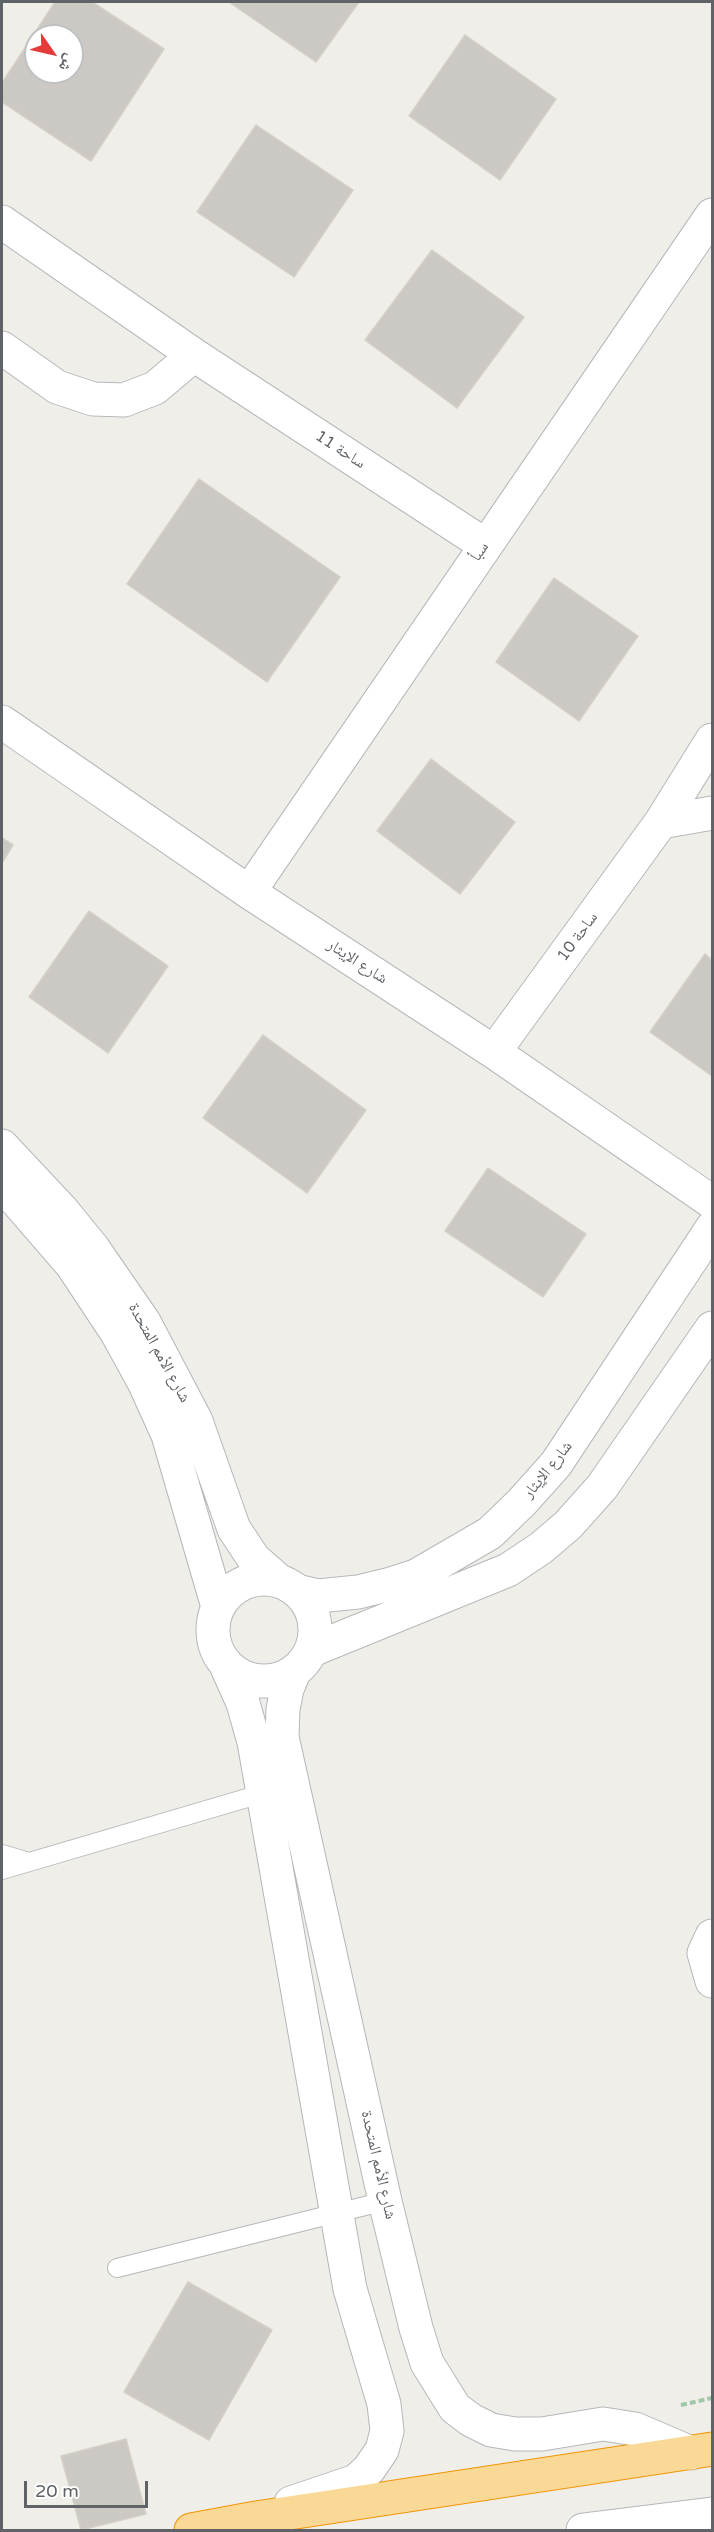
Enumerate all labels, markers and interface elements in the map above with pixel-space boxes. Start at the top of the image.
north arrow [24,24,84,84]
text: ش [54,50,80,76]
street label: ساحة 11 [311,427,369,473]
street label: سبأ [467,539,493,565]
street label: ساحة 10 [554,909,602,965]
street label: شارع الإيثار [323,935,391,989]
street label: شارع الأمم المتحدة [124,1300,194,1406]
street label: شارع الإيثار [519,1437,577,1503]
street label: شارع الأمم المتحدة [356,2109,400,2221]
scale bar [27,2469,152,2507]
text: 20 m [35,2480,79,2502]

